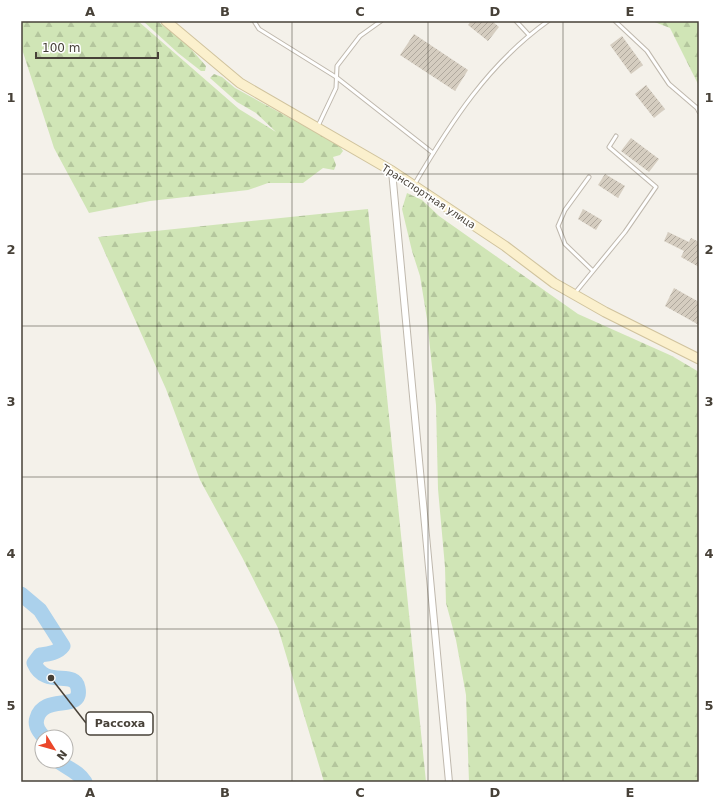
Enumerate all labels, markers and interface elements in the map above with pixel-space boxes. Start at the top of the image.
text: A [85,4,95,19]
text: B [220,4,230,19]
text: C [355,4,365,19]
text: D [490,4,501,19]
text: E [626,4,634,19]
scale bar [36,34,158,60]
text: 100 m [42,41,80,55]
text: 1 [6,90,16,105]
text: 1 [704,90,714,105]
street label: Транспортная улица [379,162,477,231]
text: 2 [6,242,16,257]
text: 2 [704,242,714,257]
text: 3 [6,394,16,409]
text: 3 [704,394,714,409]
text: 4 [6,546,16,561]
text: 4 [704,546,714,561]
text: 5 [6,698,16,713]
text: 5 [704,698,714,713]
callout: Рассоха [86,712,153,735]
text: Рассоха [95,717,145,730]
north arrow [34,729,74,769]
text: N [54,747,70,762]
text: A [85,785,95,800]
text: B [220,785,230,800]
text: C [355,785,365,800]
text: D [490,785,501,800]
text: E [626,785,634,800]

